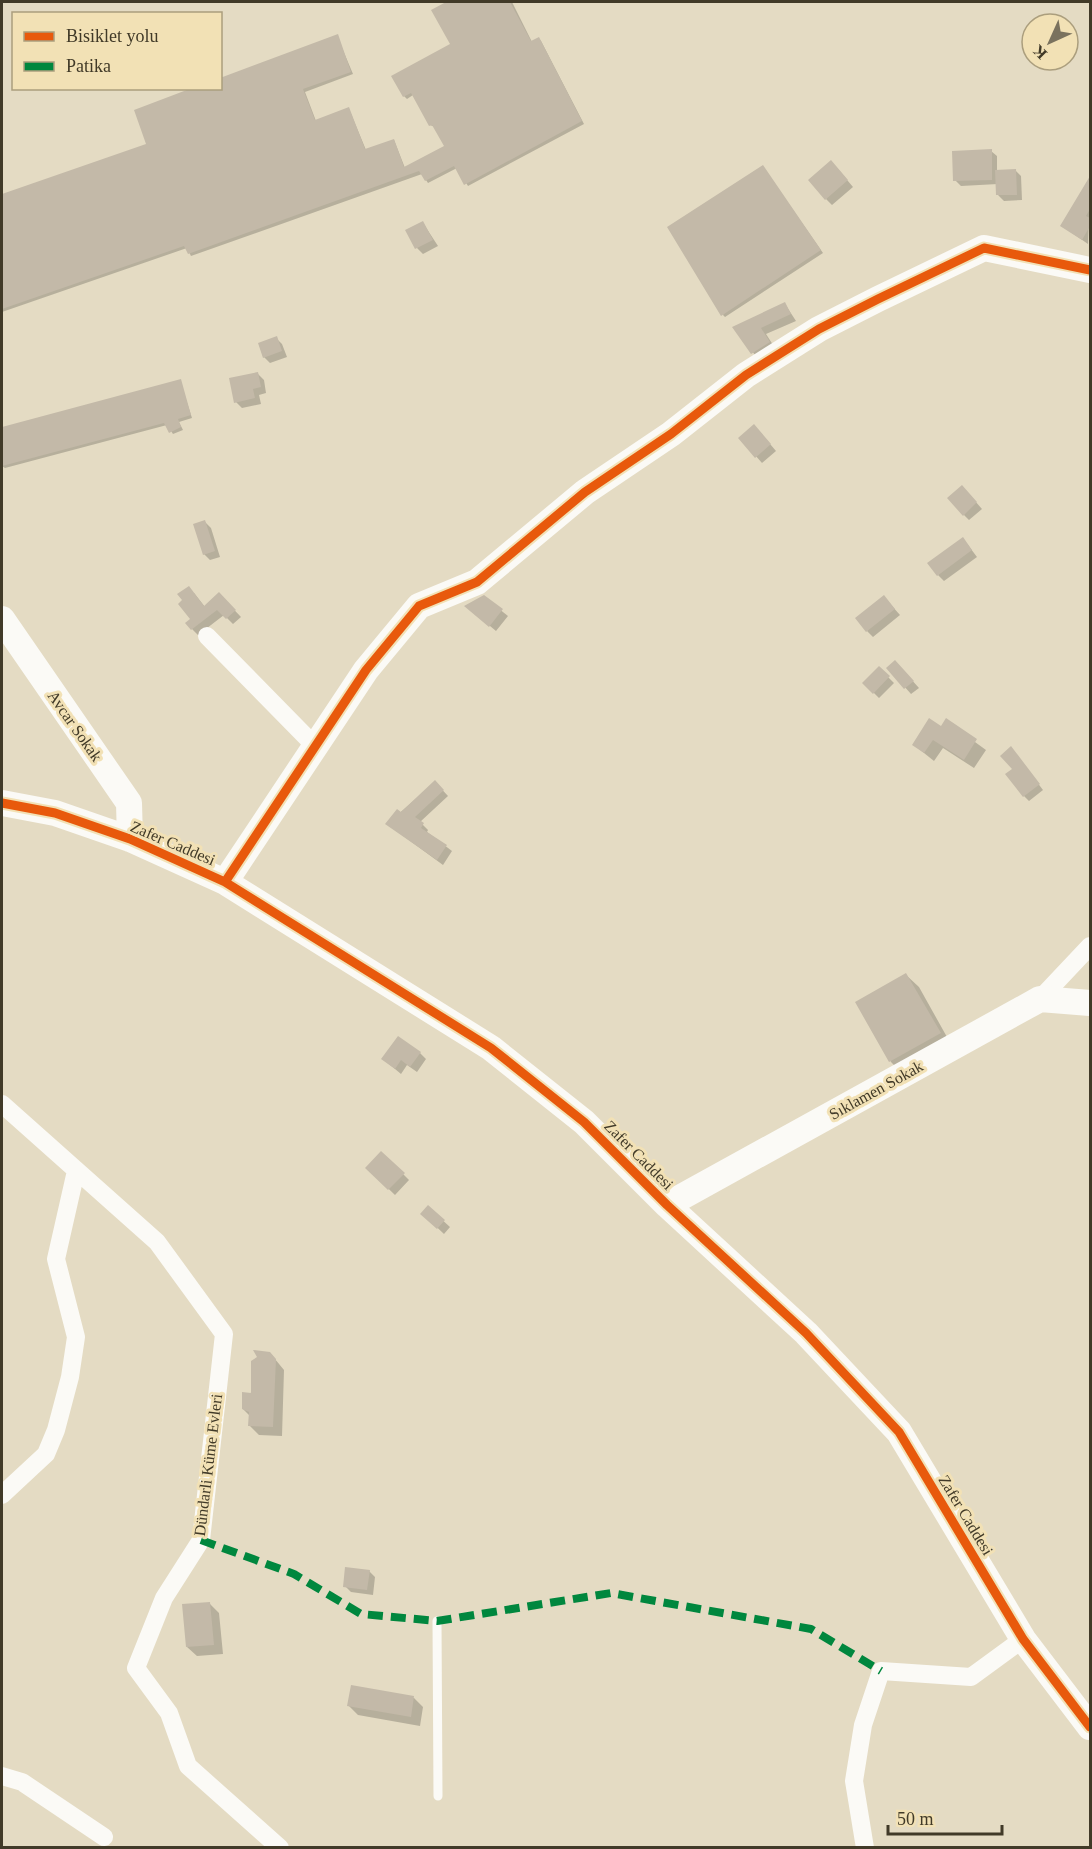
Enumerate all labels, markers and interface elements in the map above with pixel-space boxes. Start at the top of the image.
legend [12,12,222,90]
north arrow [1020,12,1080,72]
text: Bisiklet yolu [66,26,159,46]
text: K [1029,41,1050,63]
text: Patika [66,56,111,76]
street label: Avcar Sokak [45,688,105,764]
street label: Zafer Caddesi [128,818,218,869]
street label: Sıklamen Sokak [826,1057,926,1123]
street label: Zafer Caddesi [601,1117,677,1193]
street label: Dündarli Küme Evleri [191,1392,225,1537]
street label: Zafer Caddesi [935,1472,997,1558]
scale bar [888,1798,1002,1836]
text: 50 m [897,1809,934,1829]

